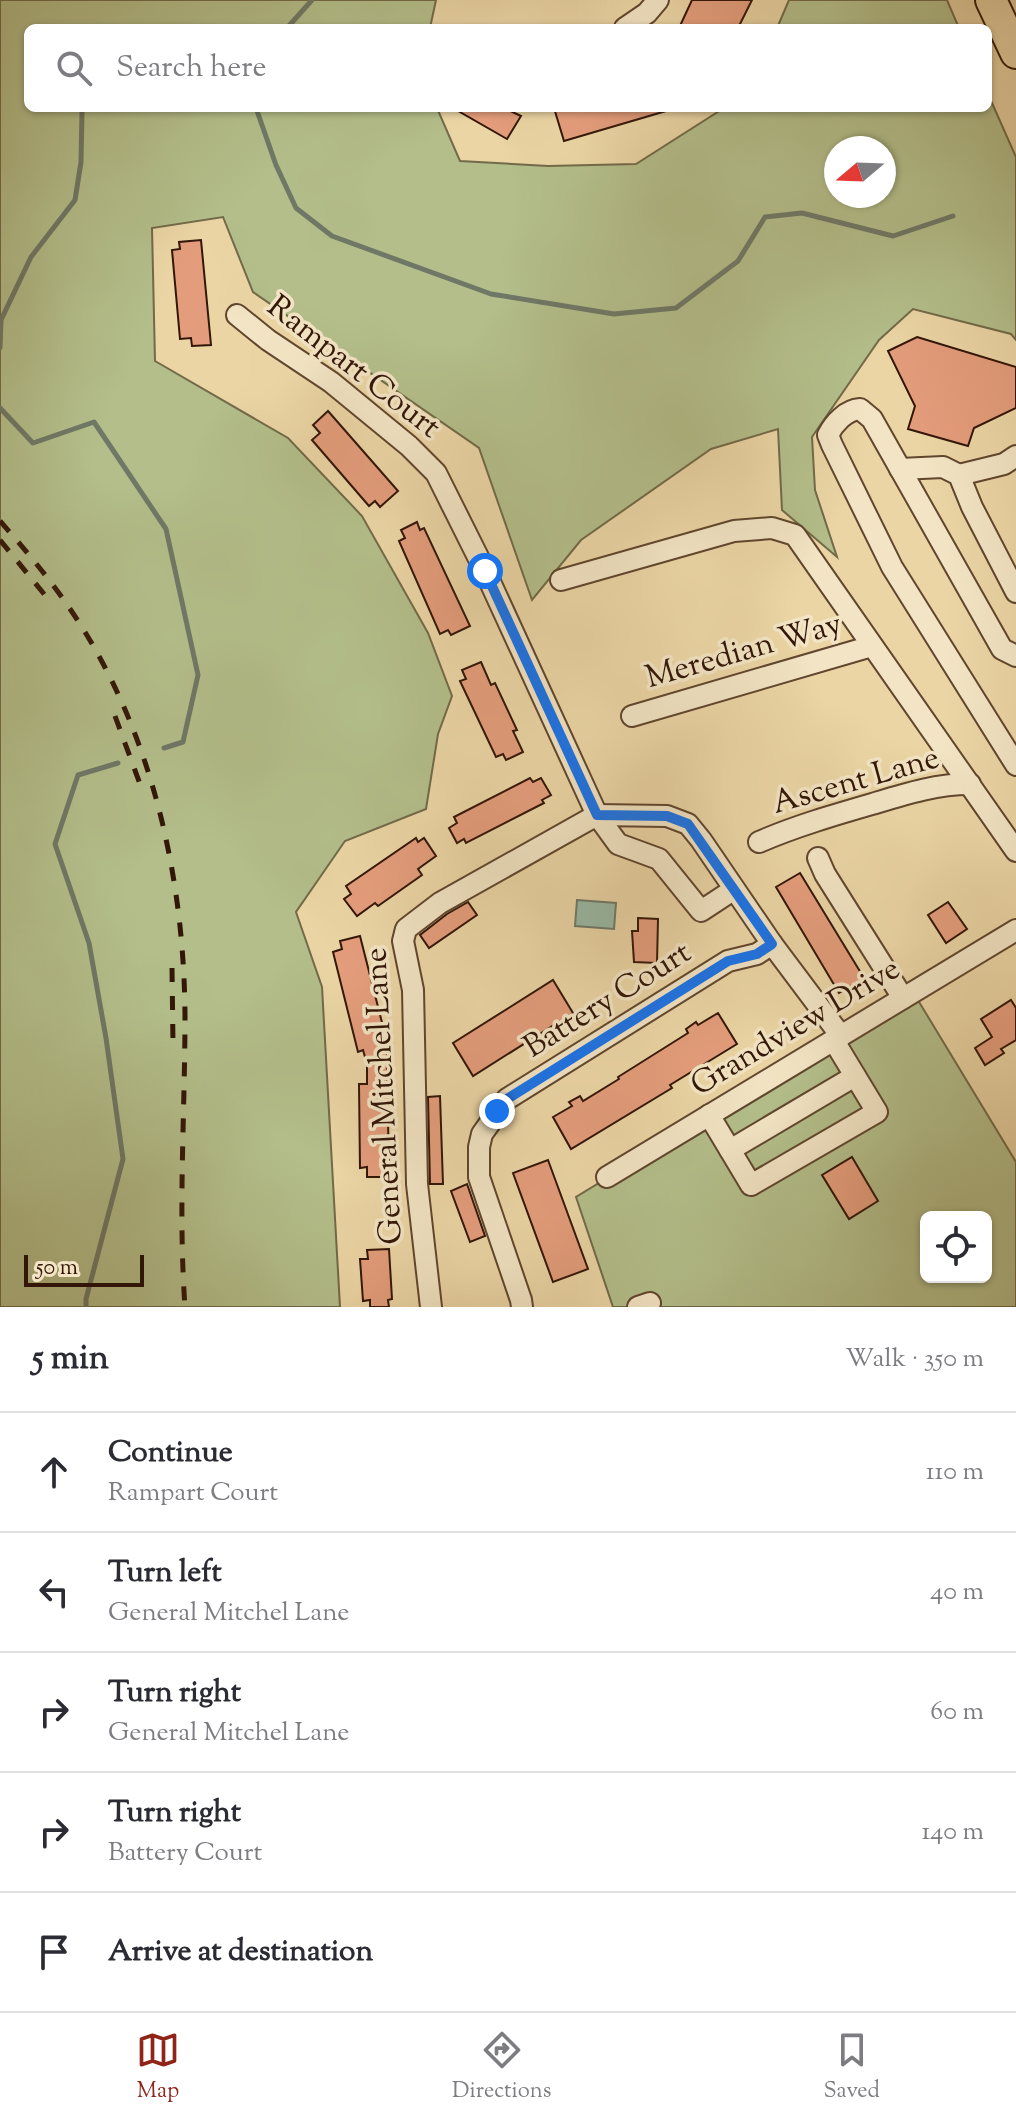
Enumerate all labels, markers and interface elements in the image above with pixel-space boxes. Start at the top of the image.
search box [24,24,992,112]
icon: search [52,46,96,90]
text: Search here [116,47,266,90]
north arrow [824,136,896,208]
street label: Rampart Court [256,285,450,451]
route start [467,553,503,589]
street label: Meredian Way [640,602,848,702]
street label: Ascent Lane [767,736,945,828]
street label: Battery Court [515,931,701,1071]
street label: General Mitchel Lane [354,946,416,1246]
street label: Grandview Drive [683,947,909,1109]
route end [479,1093,515,1129]
map controls [920,1211,992,1283]
button: locate [920,1211,992,1283]
scale bar [24,1251,144,1287]
text: 50 m [36,1253,78,1285]
text: 5 min [32,1335,109,1384]
text: Walk · 350 m [845,1341,984,1378]
text: Continue [108,1432,233,1475]
icon: ahead [32,1450,76,1494]
text: 110 m [926,1454,984,1491]
text: Rampart Court [108,1475,278,1512]
text: Turn left [108,1552,222,1595]
icon: left [32,1570,76,1614]
text: 40 m [930,1574,984,1611]
text: General Mitchel Lane [108,1595,349,1632]
text: Turn right [108,1672,241,1715]
icon: right [32,1690,76,1734]
text: 60 m [930,1694,984,1731]
text: General Mitchel Lane [108,1715,349,1752]
text: Turn right [108,1792,241,1835]
icon: right [32,1810,76,1854]
text: 140 m [921,1814,984,1851]
text: Battery Court [108,1835,262,1872]
icon: arrive [32,1930,76,1974]
text: Arrive at destination [108,1931,373,1974]
tab: Map [136,2028,180,2108]
tab: Directions [452,2028,551,2108]
tab: Saved [823,2028,880,2108]

